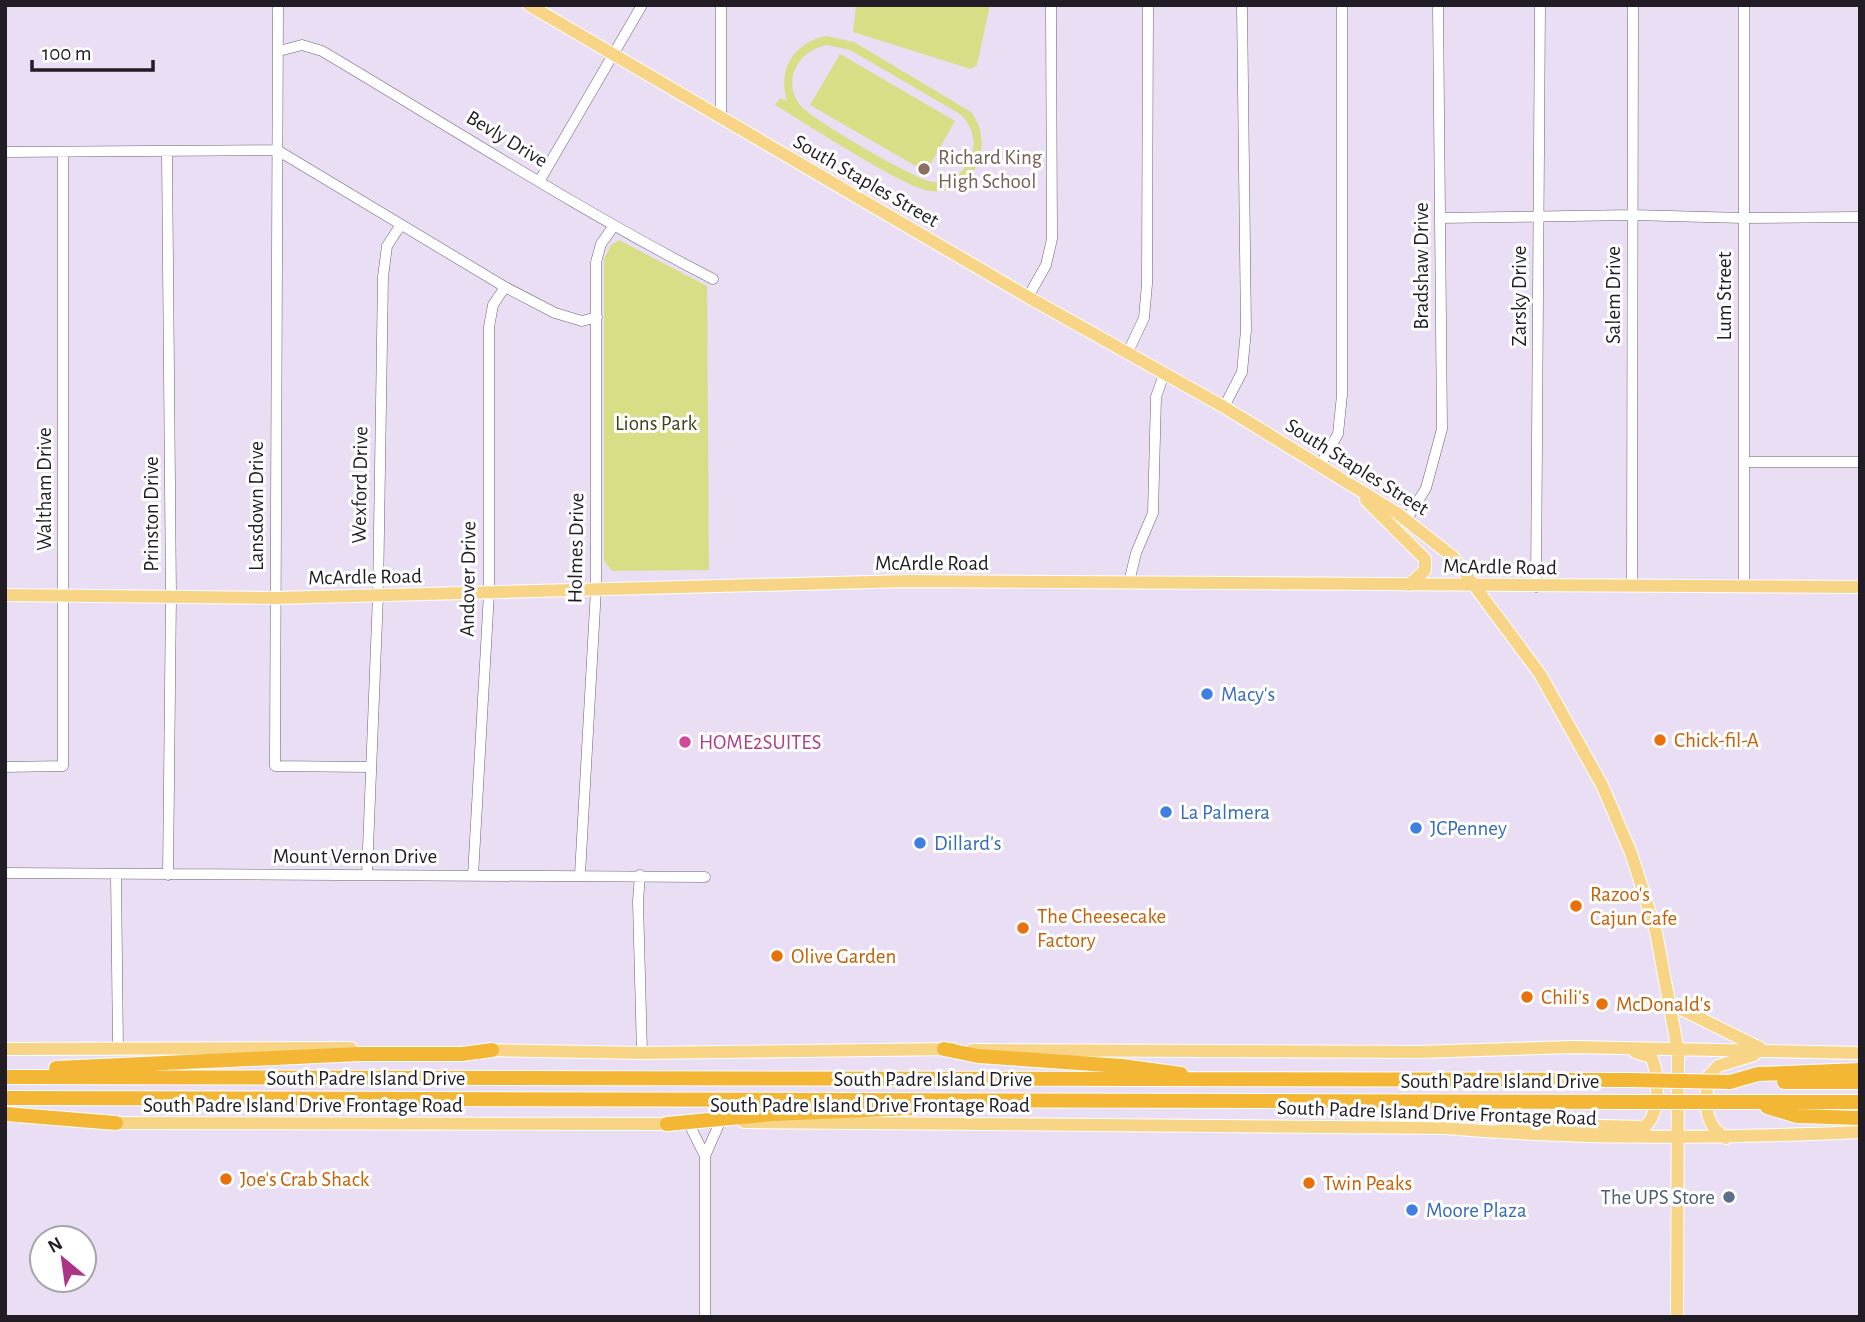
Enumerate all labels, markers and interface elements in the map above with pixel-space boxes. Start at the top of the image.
scale bar [32,28,152,72]
text: 100 m [42,43,92,64]
street label: Bevly Drive [463,107,551,171]
street label: South Staples Street [790,131,943,231]
place label: Richard King High School [938,147,1043,192]
marker: Richard King High School [916,161,932,177]
street label: Bradshaw Drive [1411,202,1432,330]
street label: Zarsky Drive [1509,246,1530,346]
street label: Salem Drive [1603,246,1624,344]
street label: Lum Street [1714,251,1735,340]
park label: Lions Park [615,413,698,434]
street label: South Staples Street [1282,415,1432,520]
street label: Wexford Drive [348,426,372,544]
street label: Waltham Drive [34,427,55,551]
street label: Lansdown Drive [246,441,267,571]
street label: Prinston Drive [141,456,162,572]
street label: Holmes Drive [565,492,587,604]
street label: Andover Drive [456,521,480,637]
street label: McArdle Road [875,553,989,574]
street label: McArdle Road [1443,556,1557,578]
street label: McArdle Road [308,566,422,588]
place label: Macy's [1221,684,1275,705]
marker: Macy's [1199,686,1215,702]
place label: Chick-fil-A [1674,730,1759,751]
place label: HOME2SUITES [699,732,821,753]
marker: Chick-fil-A [1652,732,1668,748]
marker: HOME2SUITES [677,734,693,750]
place label: La Palmera [1180,802,1270,823]
marker: La Palmera [1158,804,1174,820]
place label: JCPenney [1430,818,1507,839]
marker: JCPenney [1408,820,1424,836]
place label: Dillard's [934,833,1001,854]
marker: Dillard's [912,835,928,851]
street label: Mount Vernon Drive [273,846,437,867]
place label: Razoo's Cajun Cafe [1590,884,1677,929]
marker: Razoo's Cajun Cafe [1568,898,1584,914]
place label: The Cheesecake Factory [1037,906,1166,951]
marker: The Cheesecake Factory [1015,920,1031,936]
place label: Olive Garden [791,946,896,967]
marker: Olive Garden [769,948,785,964]
place label: Chili's [1541,987,1589,1008]
marker: Chili's [1519,989,1535,1005]
place label: McDonald's [1616,994,1711,1015]
marker: McDonald's [1594,996,1610,1012]
street label: South Padre Island Drive [267,1068,465,1089]
street label: South Padre Island Drive [834,1069,1032,1090]
street label: South Padre Island Drive [1401,1071,1599,1092]
street label: South Padre Island Drive Frontage Road [143,1095,463,1116]
street label: South Padre Island Drive Frontage Road [710,1095,1030,1116]
street label: South Padre Island Drive Frontage Road [1277,1097,1597,1129]
place label: Joe's Crab Shack [240,1169,370,1190]
marker: Joe's Crab Shack [218,1171,234,1187]
place label: Twin Peaks [1323,1173,1412,1194]
marker: Twin Peaks [1301,1175,1317,1191]
place label: The UPS Store [1601,1187,1715,1208]
marker: The UPS Store [1721,1189,1737,1205]
place label: Moore Plaza [1426,1200,1527,1221]
marker: Moore Plaza [1404,1202,1420,1218]
north arrow [28,1224,98,1294]
text: N [45,1234,66,1257]

